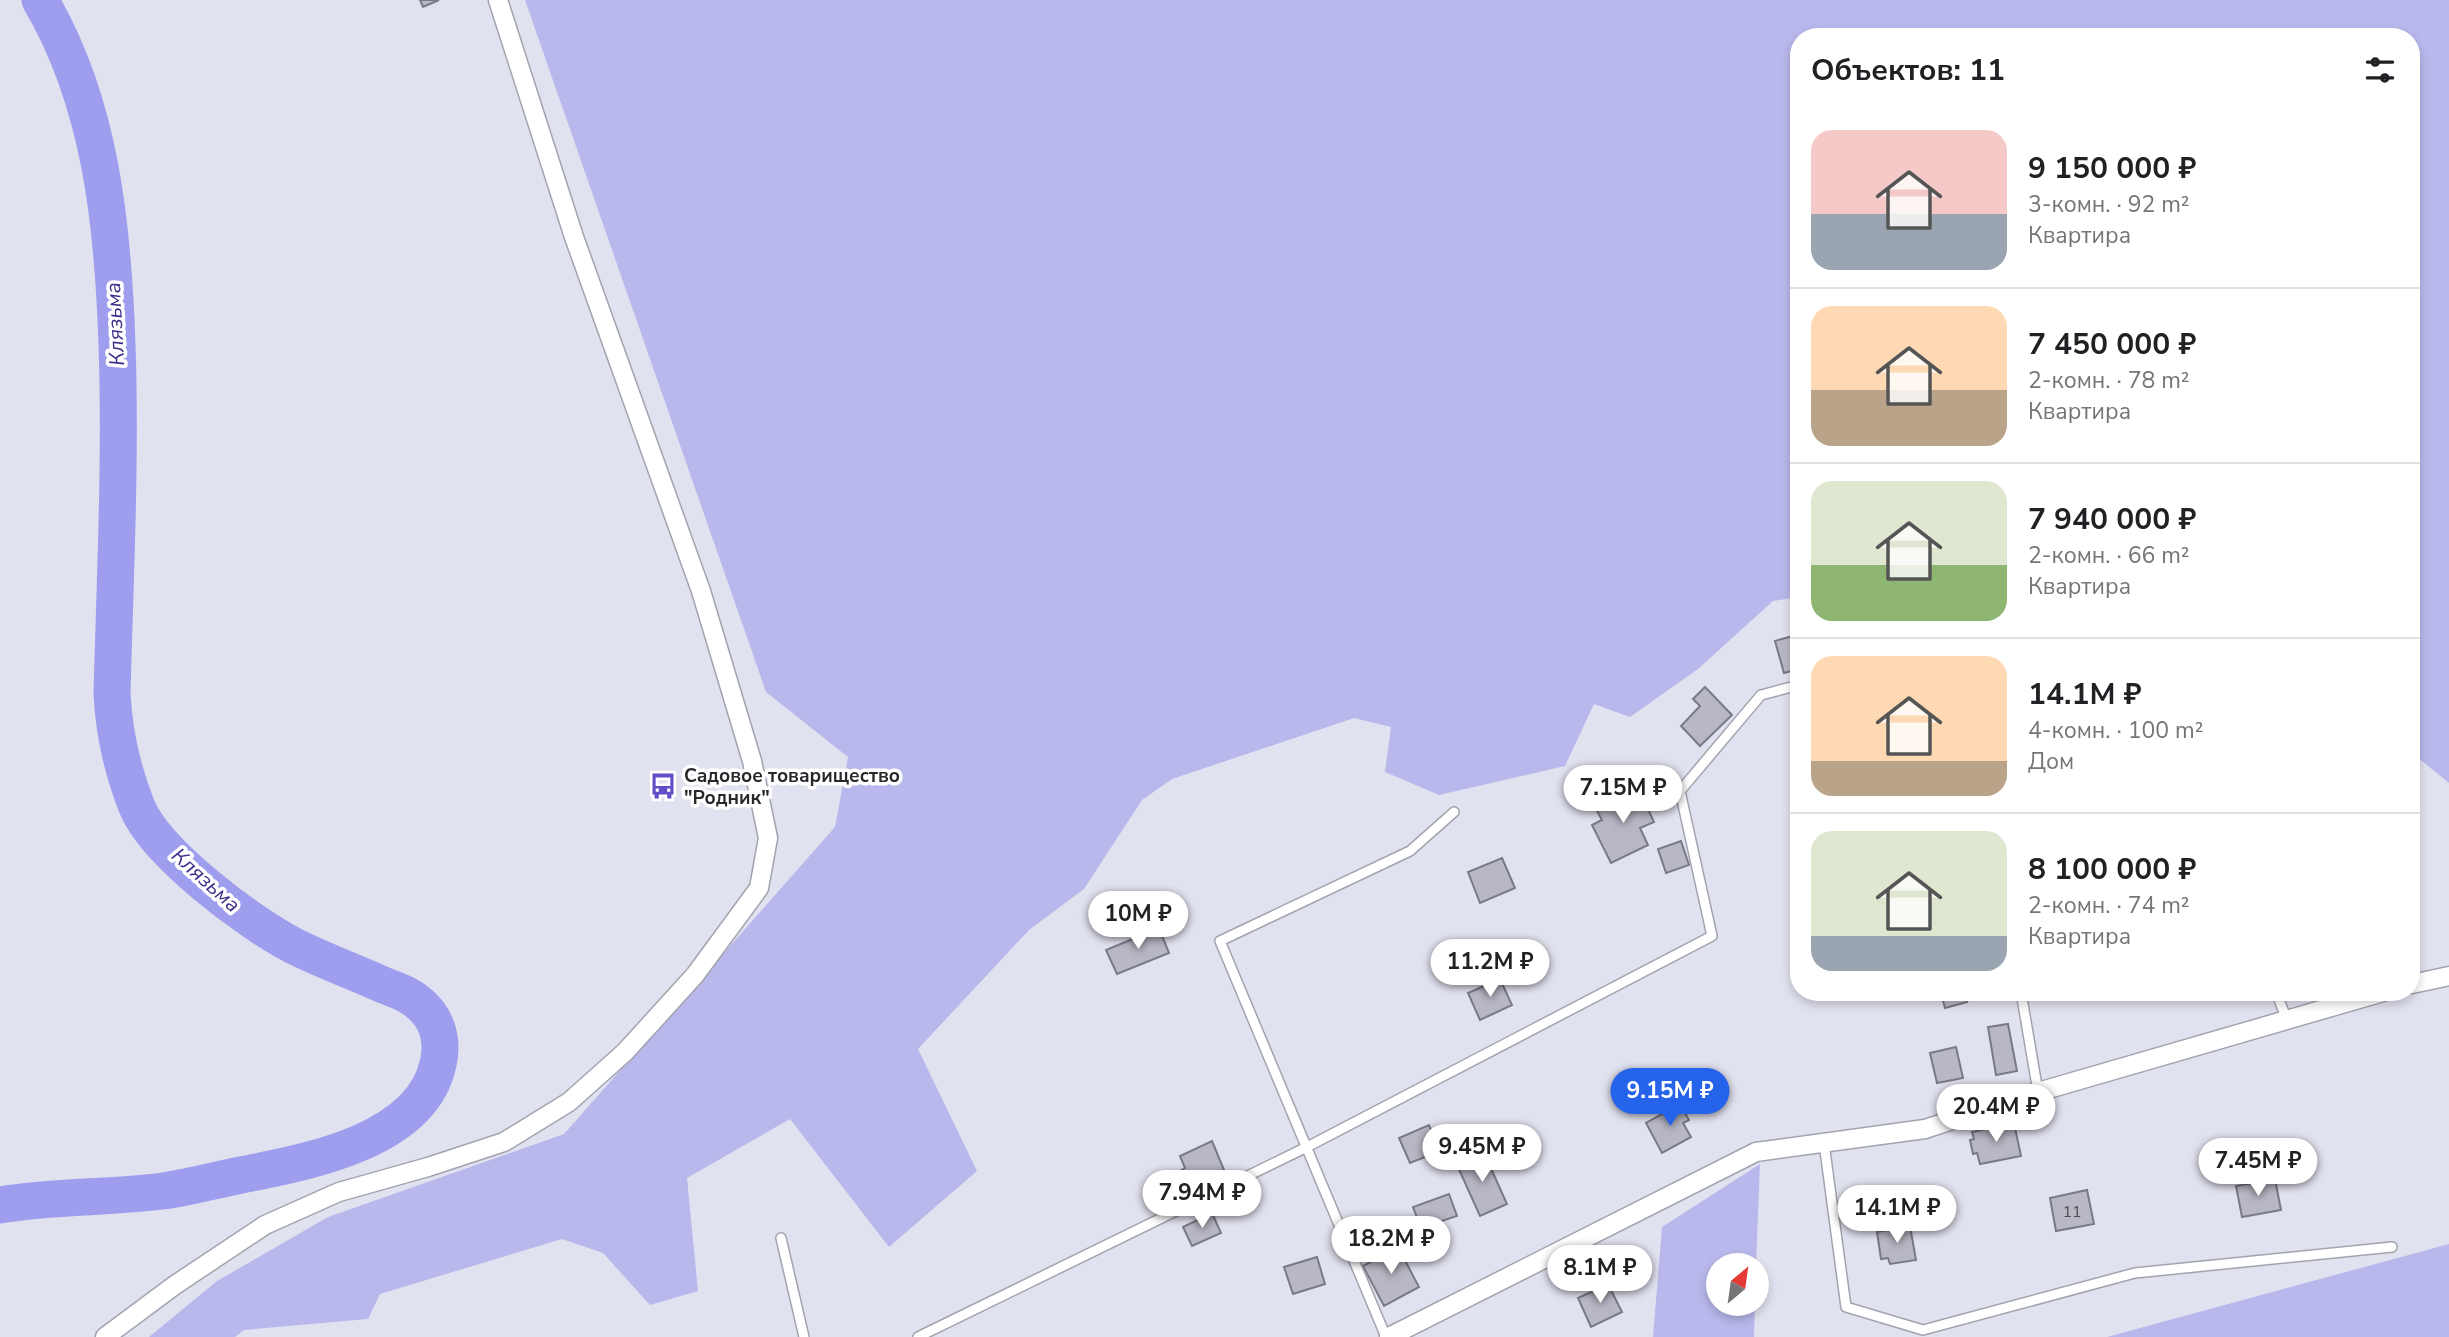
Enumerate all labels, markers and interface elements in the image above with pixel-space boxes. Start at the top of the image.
text: Объектов: 11 [1811,50,2005,91]
icon: filters [2361,51,2399,89]
text: 9 150 000 ₽ [2028,148,2196,189]
icon: home [1867,158,1951,242]
text: 3-комн. · 92 m² [2028,189,2190,220]
text: Квартира [2028,220,2131,251]
water label: Клязьма [99,281,131,367]
text: 7 450 000 ₽ [2028,324,2196,365]
icon: home [1867,334,1951,418]
text: 2-комн. · 78 m² [2028,365,2190,396]
text: Квартира [2028,396,2131,427]
text: 7 940 000 ₽ [2028,499,2196,540]
icon: home [1867,509,1951,593]
text: 2-комн. · 66 m² [2028,540,2190,571]
text: Квартира [2028,571,2131,602]
text: 14.1M ₽ [2028,674,2142,715]
icon: home [1867,684,1951,768]
text: 4-комн. · 100 m² [2028,715,2203,746]
text: Дом [2028,746,2074,777]
place label: Садовое товарищество "Родник" [684,763,900,811]
pin: 7.15M ₽ [1558,766,1688,825]
bus stop icon: Садовое товарищество "Родник" [648,771,678,801]
text: 7.15M ₽ [1579,772,1667,803]
water label: Клязьма [166,842,246,918]
text: 8 100 000 ₽ [2028,849,2196,890]
icon: home [1867,859,1951,943]
text: 2-комн. · 74 m² [2028,890,2190,921]
pin: 10M ₽ [1089,892,1187,951]
text: 10M ₽ [1104,898,1172,929]
text: Квартира [2028,921,2131,952]
pin: 11.2M ₽ [1425,940,1555,999]
text: 11.2M ₽ [1446,946,1534,977]
pin: 9.15M ₽ [1605,1068,1735,1128]
text: 9.15M ₽ [1626,1075,1714,1106]
pin: 20.4M ₽ [1931,1084,2061,1144]
text: 20.4M ₽ [1952,1091,2040,1122]
pin: 9.45M ₽ [1417,1124,1547,1184]
text: 9.45M ₽ [1438,1131,1526,1162]
pin: 7.45M ₽ [2193,1138,2323,1198]
text: 7.45M ₽ [2214,1145,2302,1176]
pin: 7.94M ₽ [1137,1170,1267,1230]
text: 7.94M ₽ [1158,1177,1246,1208]
pin: 14.1M ₽ [1832,1186,1962,1245]
text: 14.1M ₽ [1853,1192,1941,1223]
house number: 11 [2062,1201,2082,1223]
pin: 18.2M ₽ [1326,1216,1456,1276]
text: 18.2M ₽ [1347,1223,1435,1254]
pin: 8.1M ₽ [1543,1246,1657,1305]
text: 8.1M ₽ [1563,1252,1637,1283]
north arrow [1706,1253,1769,1316]
map controls [1706,1253,1769,1316]

